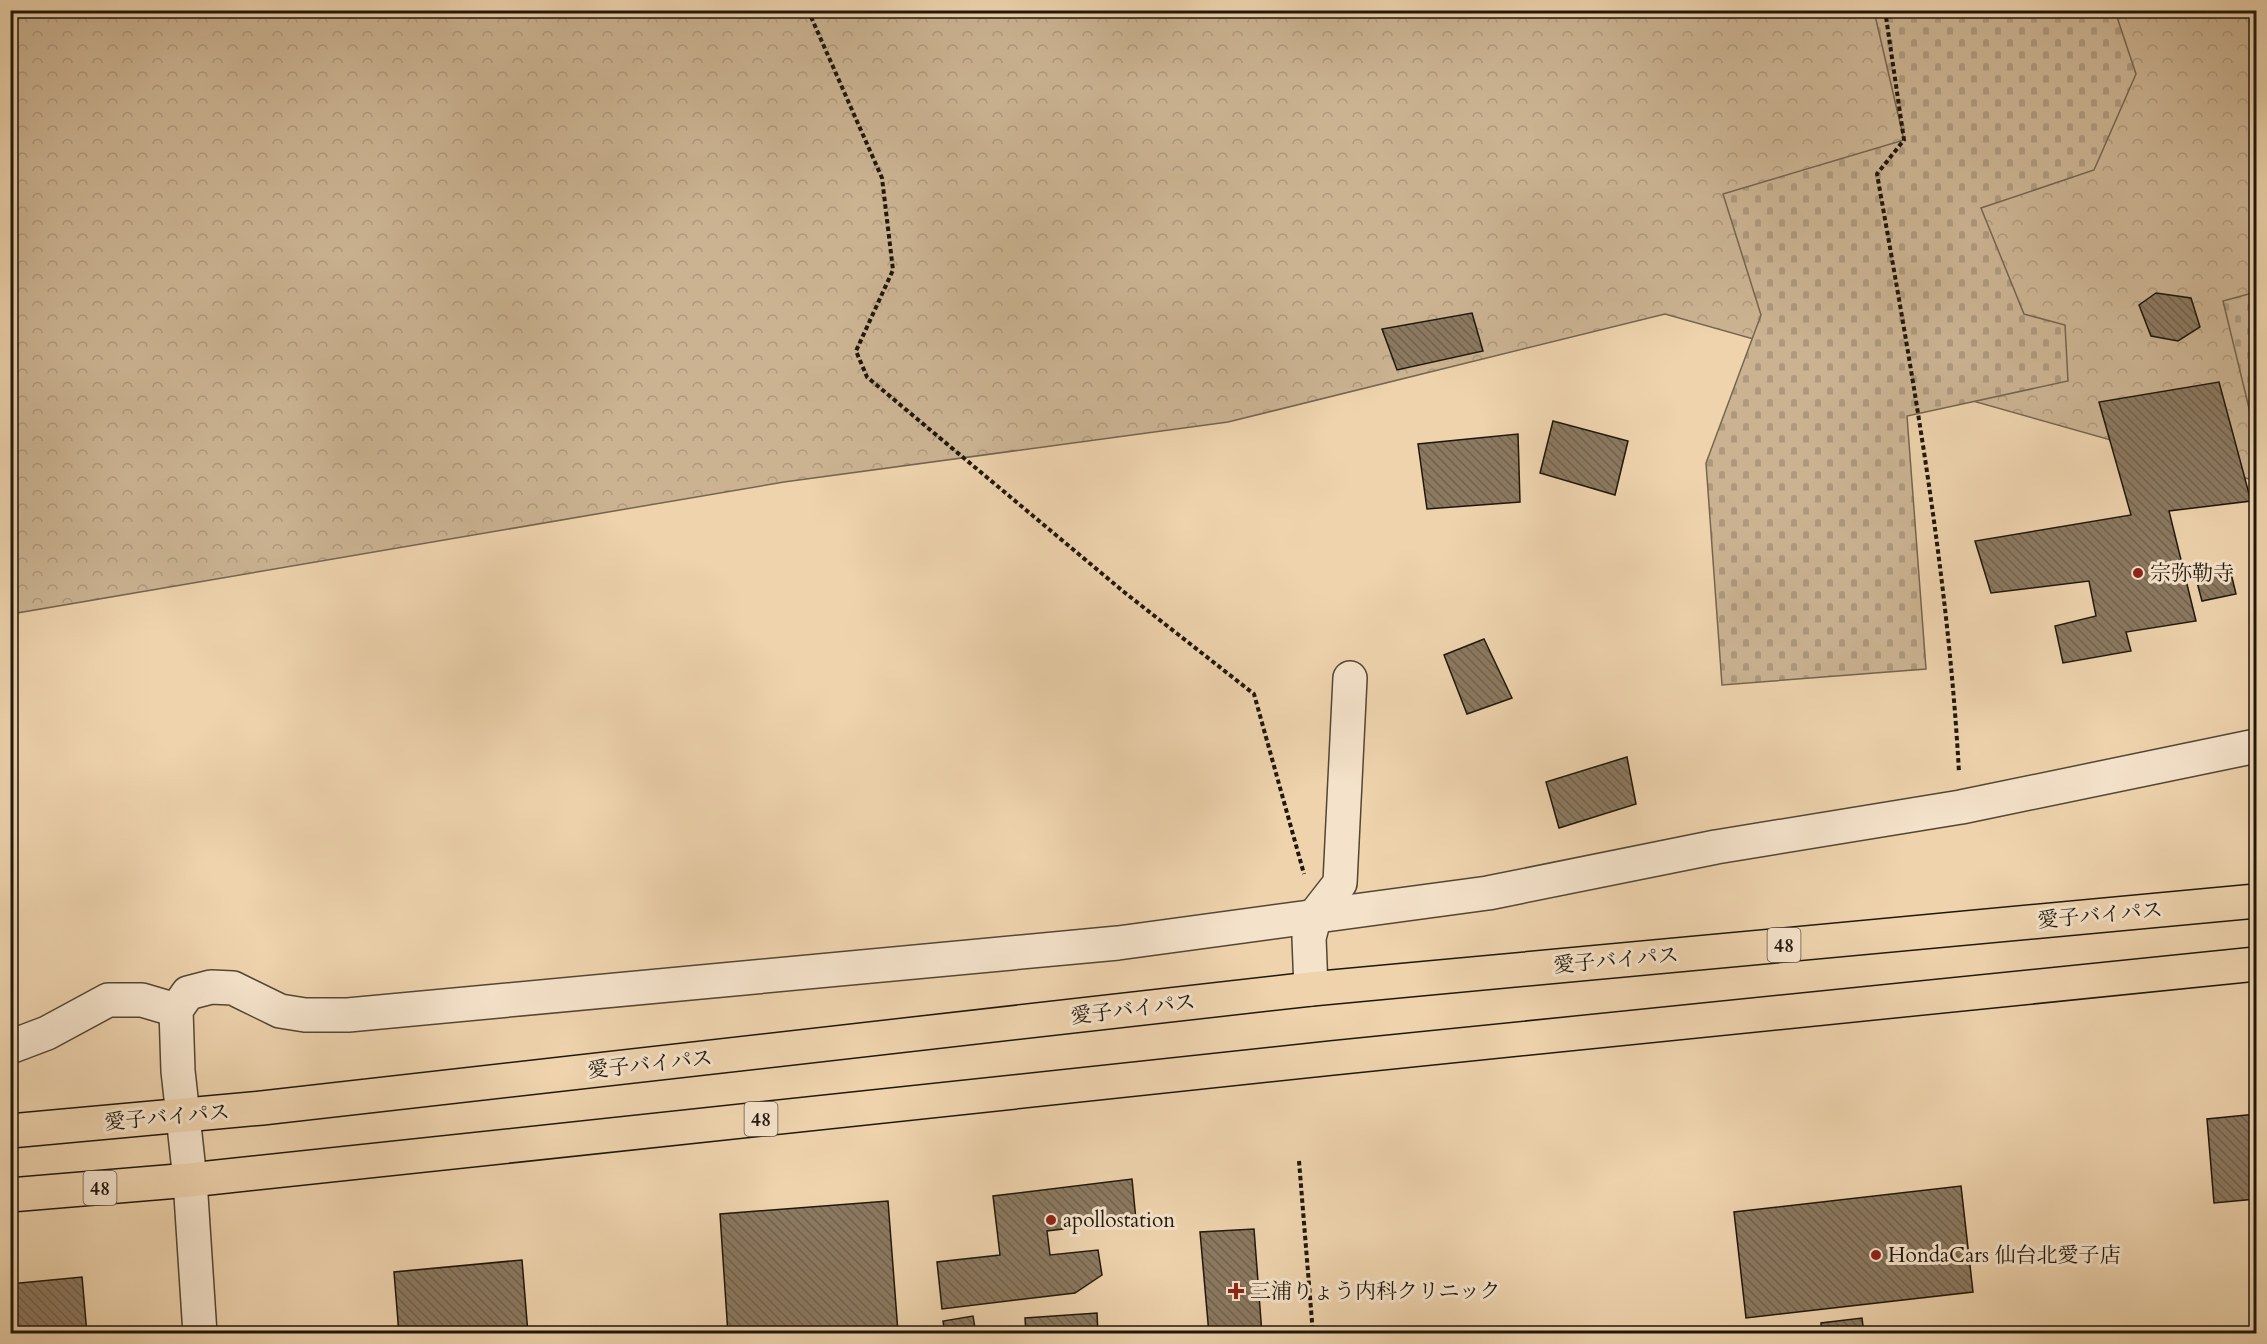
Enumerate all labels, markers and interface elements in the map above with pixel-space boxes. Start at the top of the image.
place label: 宗弥勒寺 [2150,559,2234,588]
marker: 宗弥勒寺 [2131,566,2145,580]
street label: 愛子バイパス [2036,896,2164,935]
road number: 48 [1768,928,1800,962]
street label: 愛子バイパス [1552,941,1680,980]
street label: 愛子バイパス [1069,987,1197,1032]
street label: 愛子バイパス [586,1044,714,1085]
street label: 愛子バイパス [103,1098,231,1137]
road number: 48 [744,1102,777,1136]
road number: 48 [84,1171,116,1205]
place label: apollostation [1063,1206,1175,1235]
marker: apollostation [1044,1213,1058,1227]
place label: HondaCars 仙台北愛子店 [1888,1241,2121,1270]
marker: HondaCars 仙台北愛子店 [1869,1248,1883,1262]
place label: 三浦りょう内科クリニック [1250,1277,1501,1306]
marker: 三浦りょう内科クリニック [1227,1282,1245,1300]

